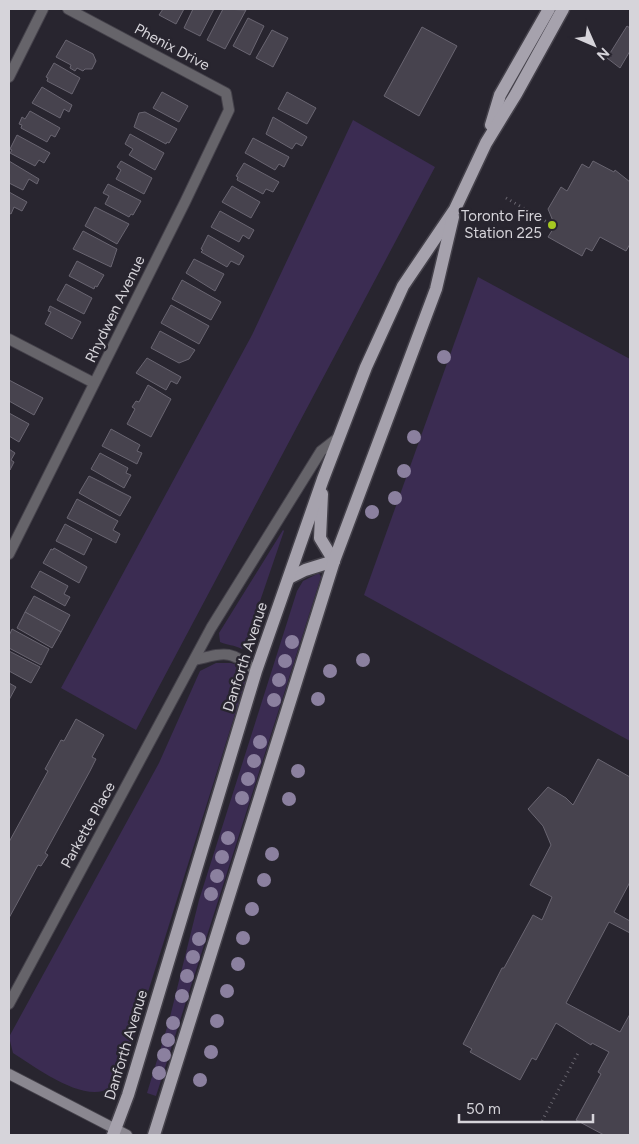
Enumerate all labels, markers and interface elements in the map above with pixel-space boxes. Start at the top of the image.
street label: Phenix Drive [131,20,213,74]
north arrow [569,20,619,70]
text: N [593,44,613,64]
place label: Toronto Fire Station 225 [461,207,542,242]
marker: Toronto Fire Station 225 [546,219,558,231]
street label: Rhydwen Avenue [81,253,149,365]
street label: Danforth Avenue [219,600,271,714]
street label: Parkette Place [57,779,119,871]
street label: Danforth Avenue [101,988,151,1102]
scale bar [459,1092,593,1124]
text: 50 m [466,1100,501,1118]

